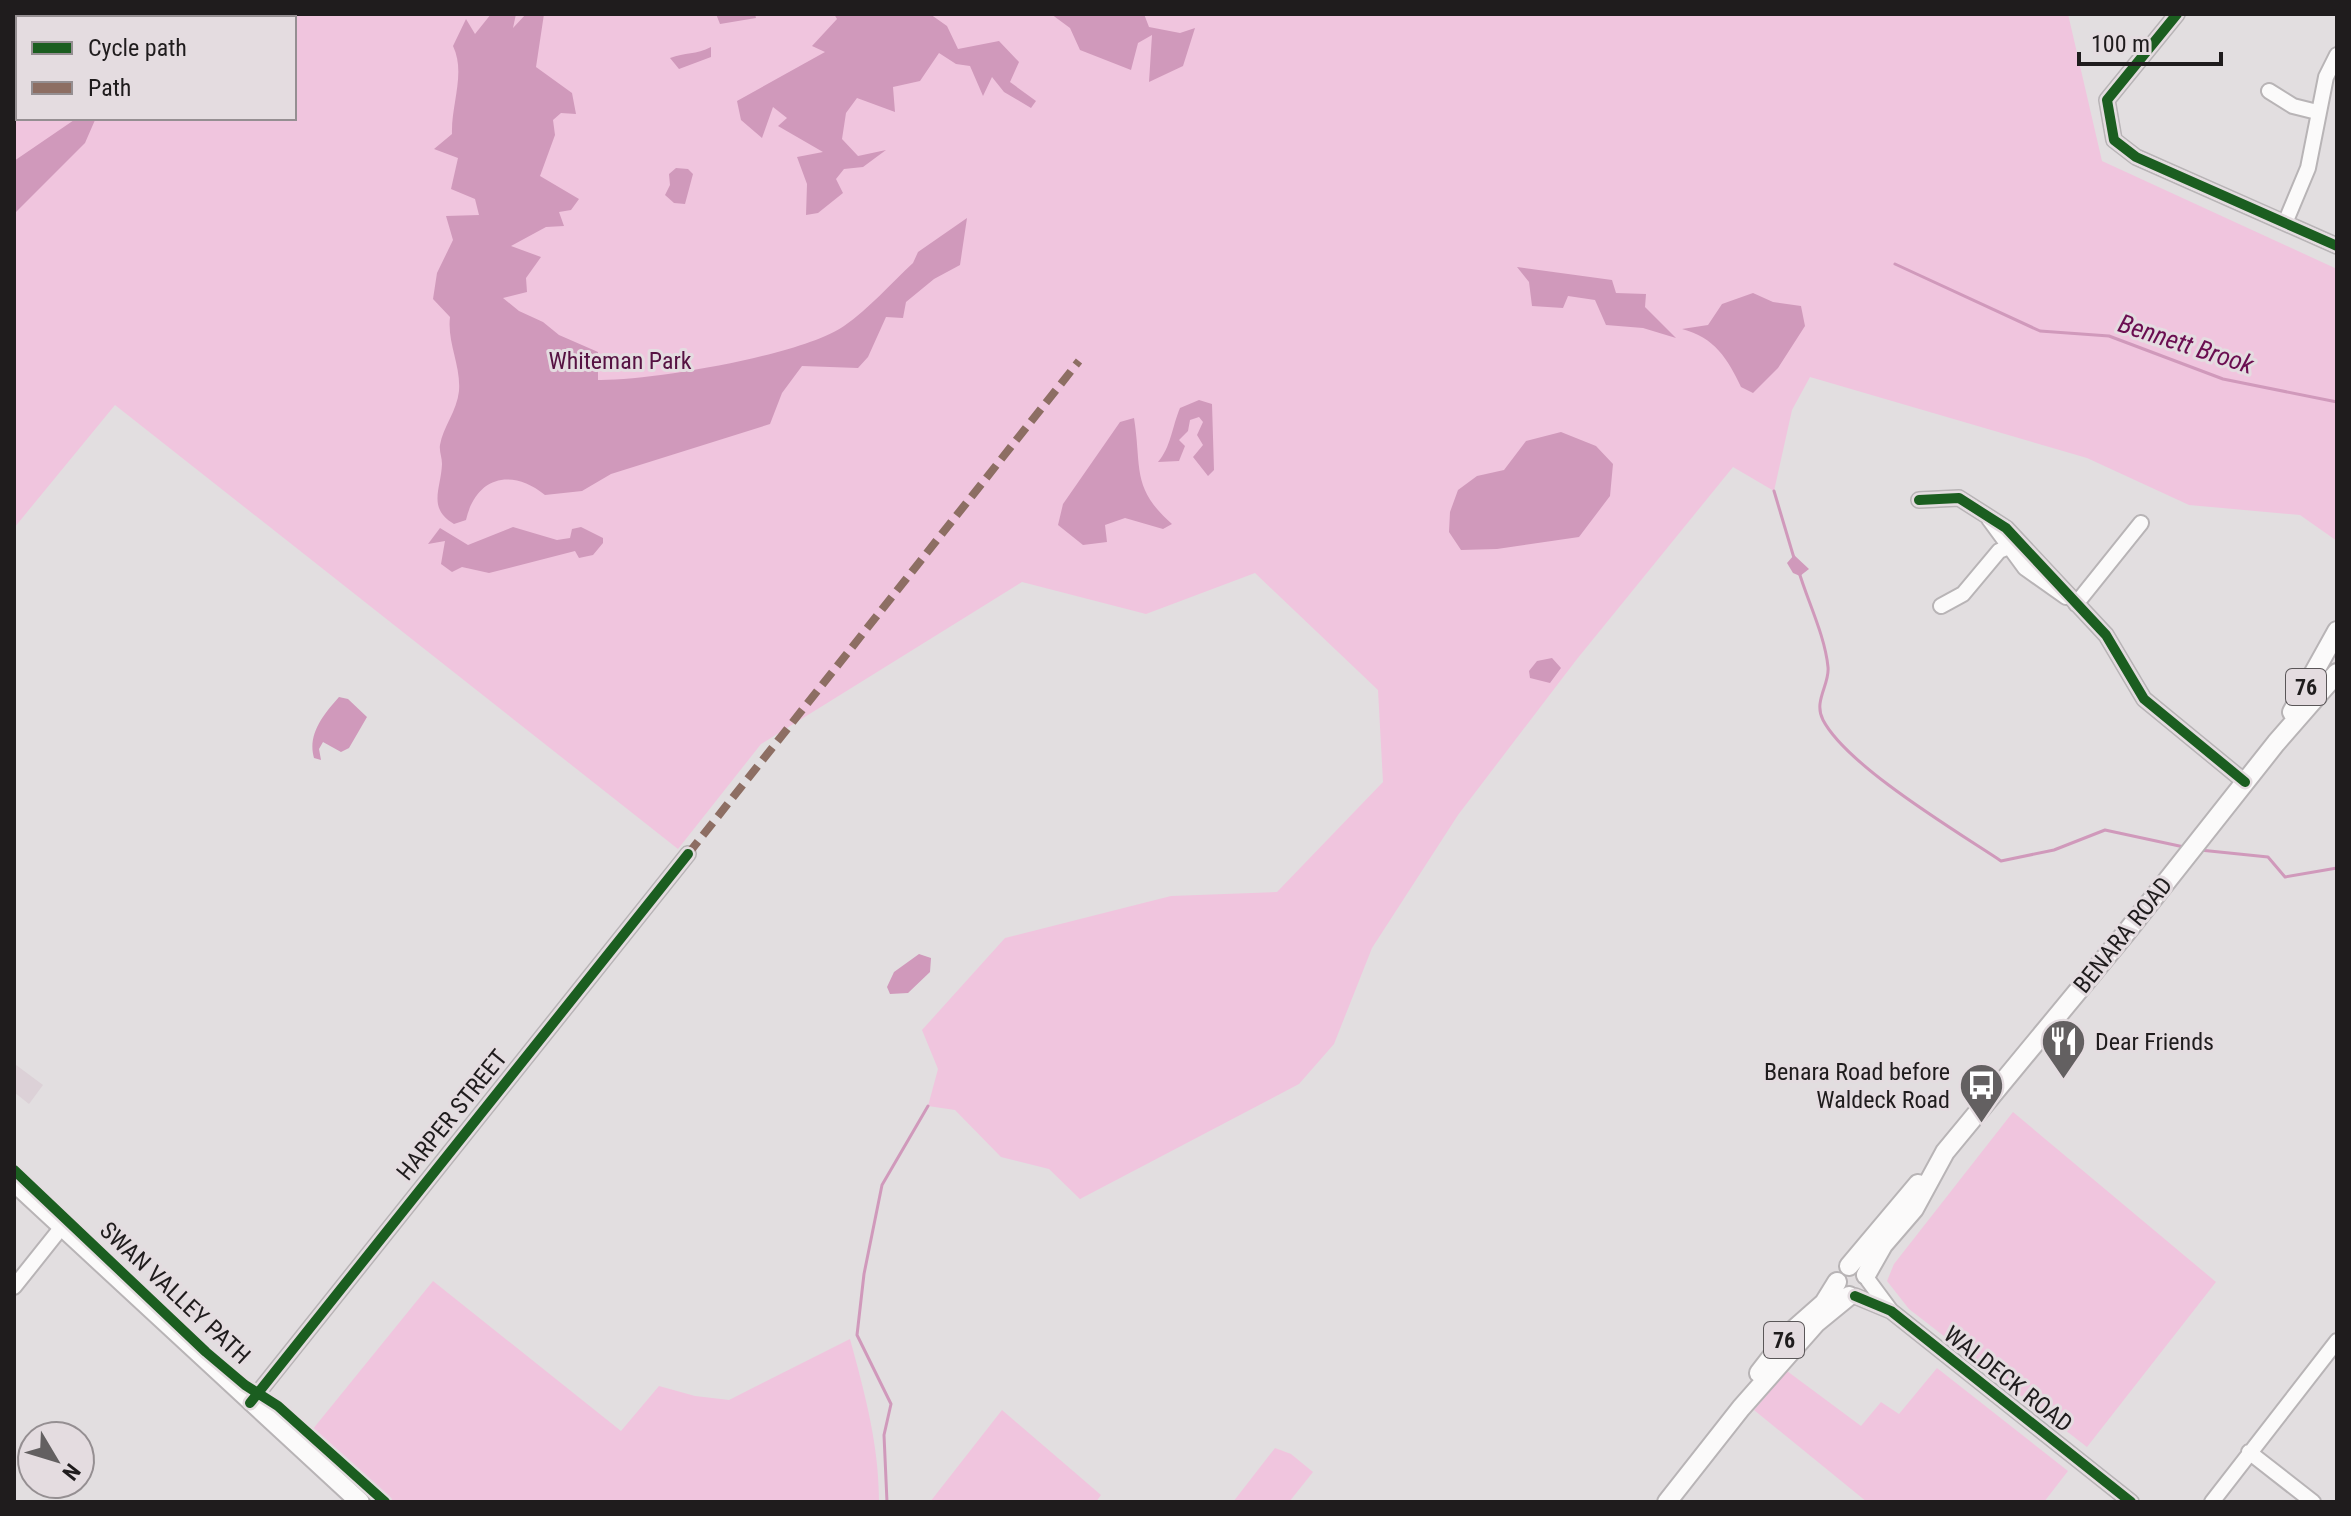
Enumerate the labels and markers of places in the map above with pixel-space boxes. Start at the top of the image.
restaurant icon: Dear Friends [2040,1018,2088,1081]
place label: Dear Friends [2095,1028,2214,1056]
place label: Benara Road before Waldeck Road [1764,1058,1950,1114]
bus stop icon: Benara Road before Waldeck Road [1957,1062,2005,1125]

